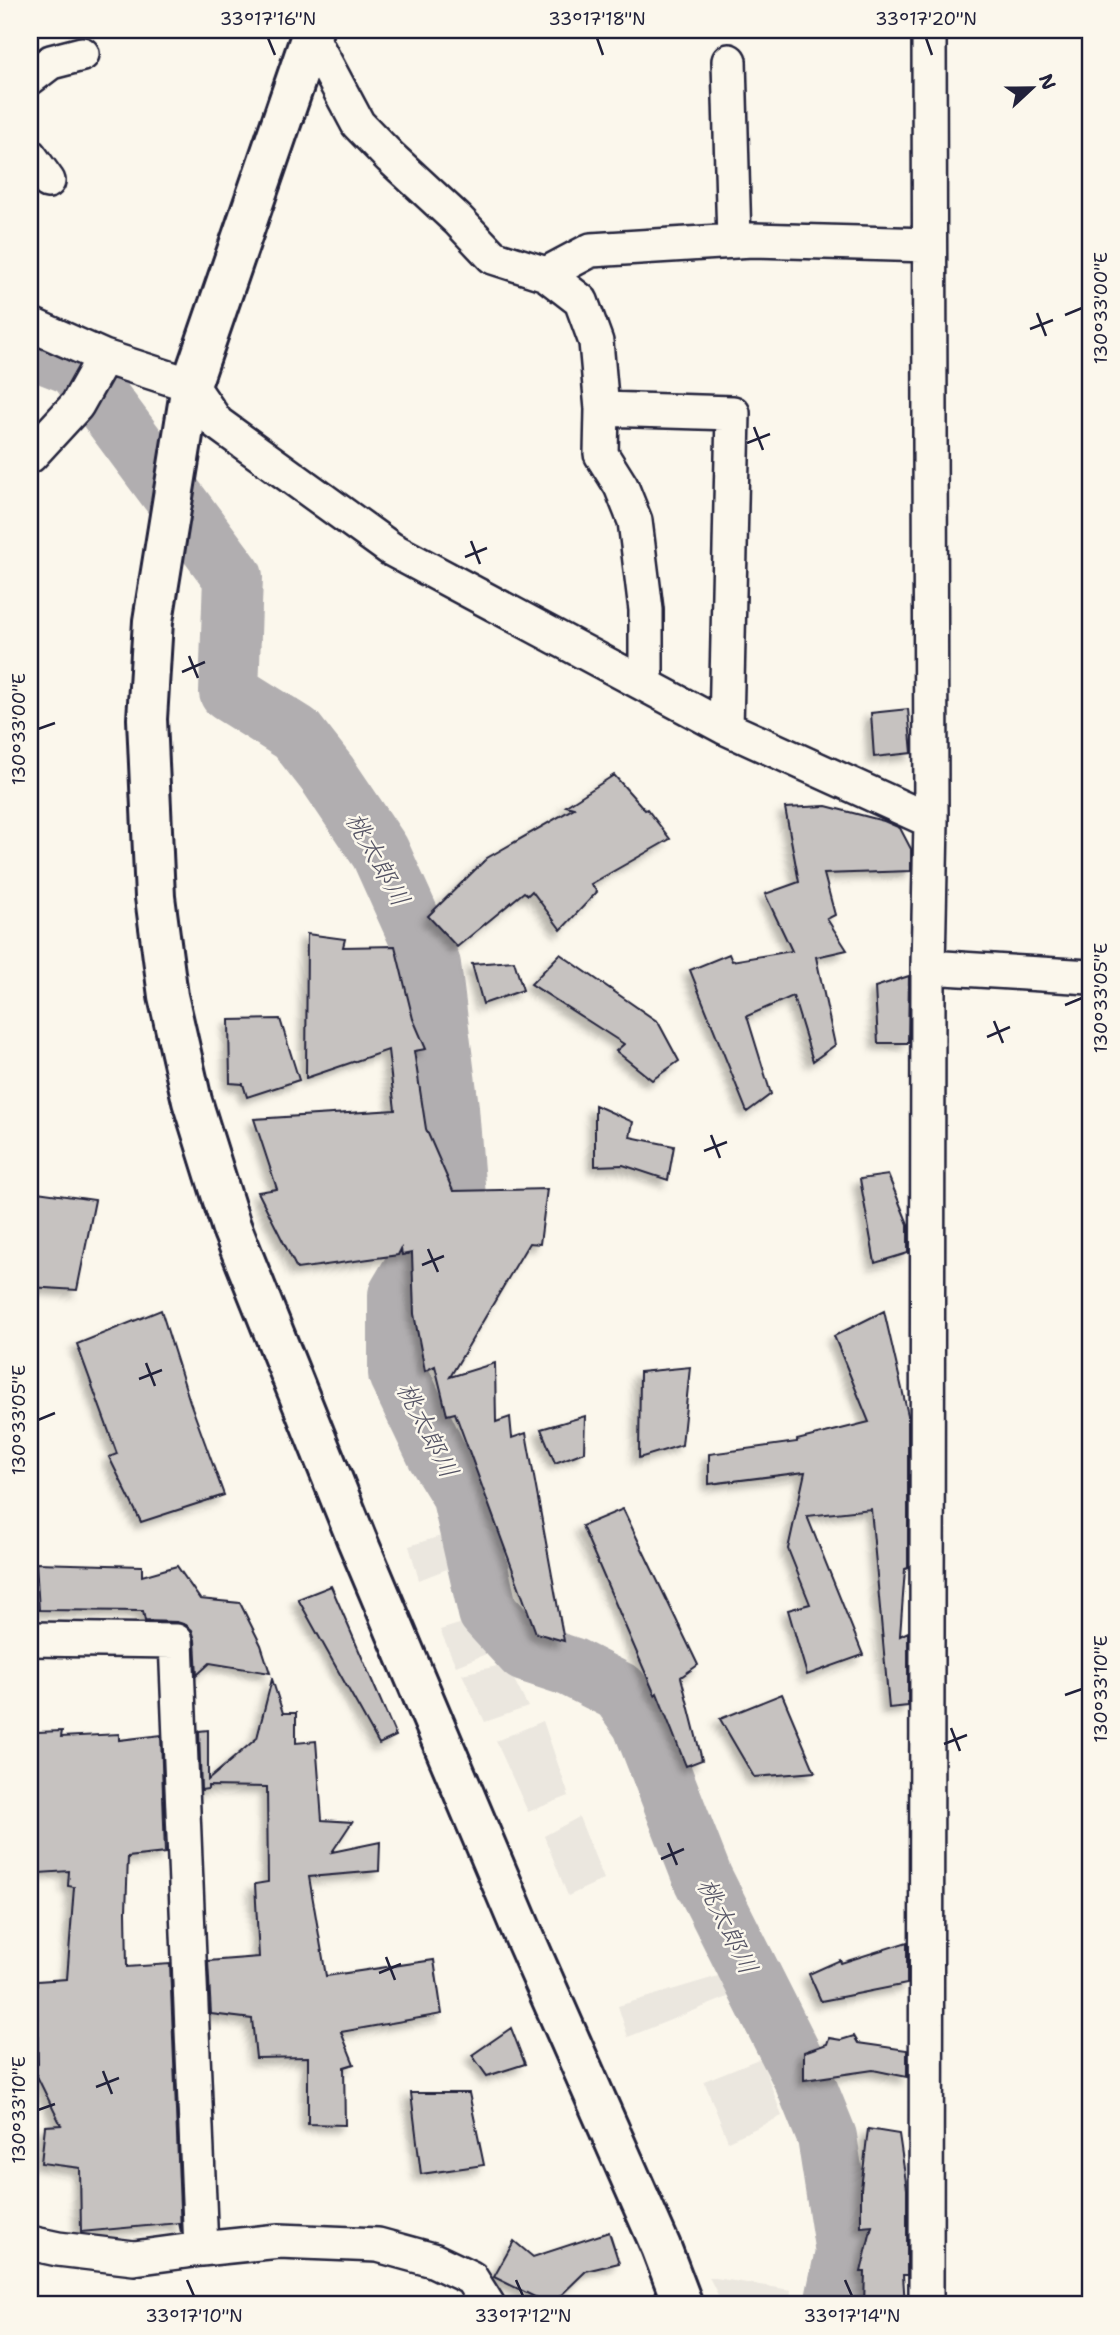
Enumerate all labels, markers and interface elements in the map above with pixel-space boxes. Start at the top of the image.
text: 33°17'16"N [220,7,316,31]
text: 33°17'18"N [548,7,646,31]
text: 33°17'20"N [875,7,977,31]
north arrow [998,52,1068,122]
text: N [1033,70,1062,93]
text: 130°33'00"E [1089,252,1113,364]
text: 130°33'00"E [7,673,31,785]
water label: 桃太郎川 [338,805,419,913]
text: 130°33'05"E [1089,943,1113,1053]
text: 130°33'05"E [7,1365,31,1475]
water label: 桃太郎川 [389,1375,468,1484]
text: 130°33'10"E [1089,1635,1113,1743]
water label: 桃太郎川 [690,1871,767,1980]
text: 130°33'10"E [7,2056,31,2164]
text: 33°17'10"N [145,2304,243,2328]
text: 33°17'12"N [475,2304,571,2328]
text: 33°17'14"N [804,2304,900,2328]

